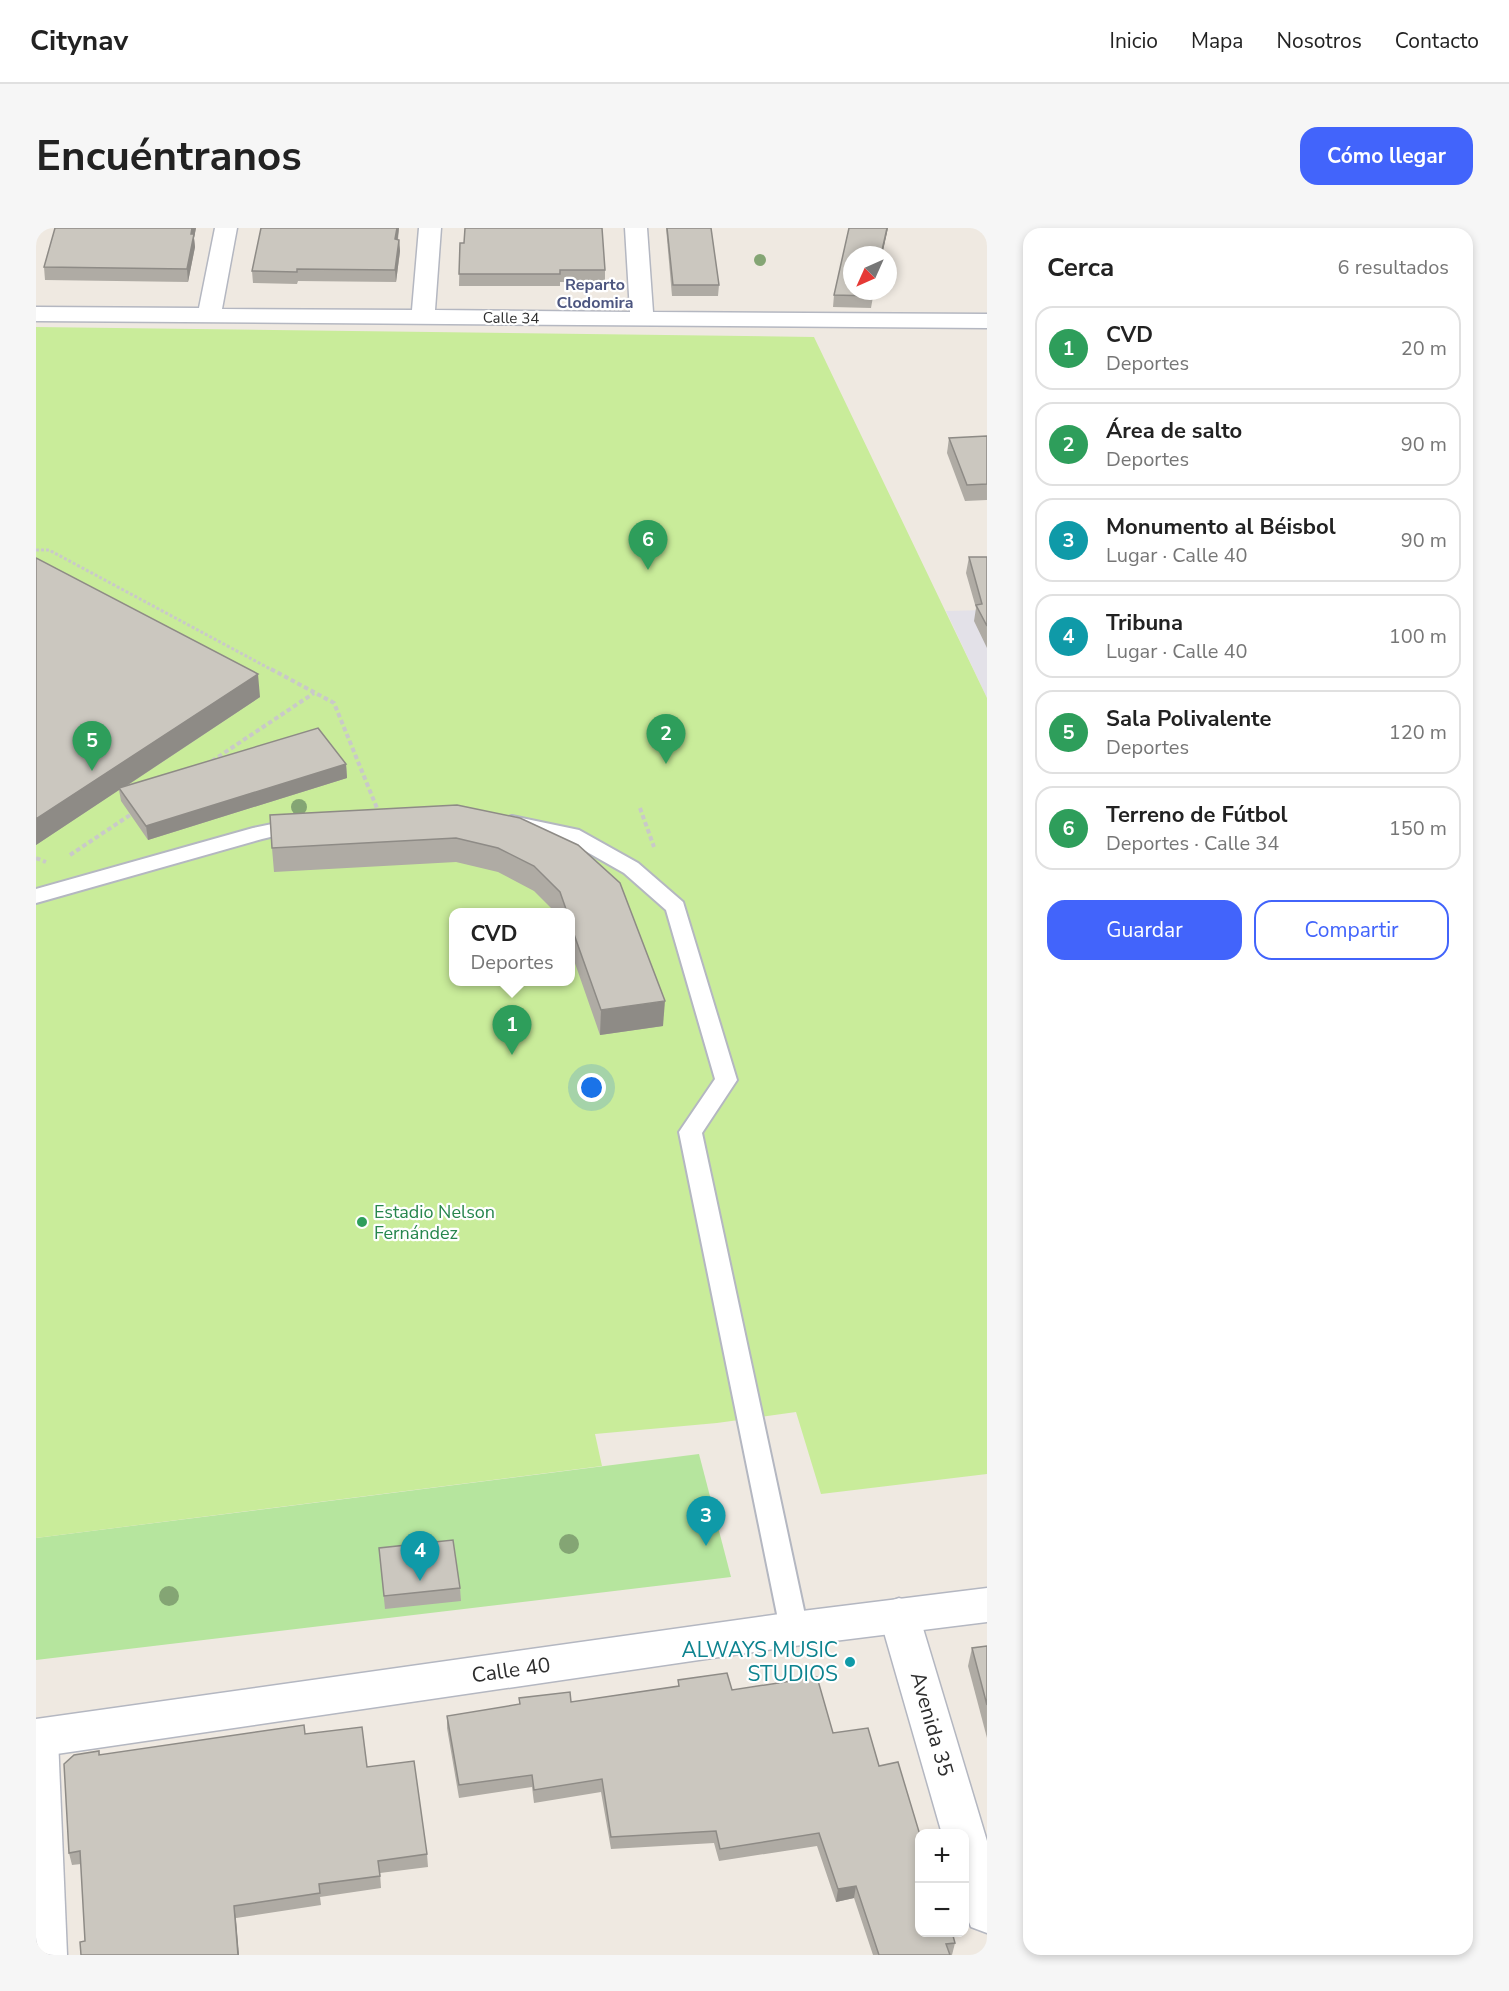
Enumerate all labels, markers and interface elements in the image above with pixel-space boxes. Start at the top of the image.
text: Citynav [30,22,128,60]
text: Inicio [1110,27,1158,55]
text: Mapa [1191,27,1243,55]
text: Nosotros [1276,27,1362,55]
text: Contacto [1395,27,1479,55]
button: Cómo llegar [1300,127,1473,185]
text: Encuéntranos [36,128,302,185]
north arrow [843,246,897,300]
text: Cerca [1047,250,1114,285]
text: 6 resultados [1338,254,1449,281]
district label: Reparto Clodomira [557,274,633,314]
street label: Calle 34 [483,308,539,328]
text: CVD [1106,320,1153,350]
text: 1 [1063,335,1075,362]
text: 20 m [1401,335,1447,362]
text: Deportes [1106,350,1189,377]
text: Área de salto [1106,416,1242,446]
text: 2 [1063,431,1075,458]
text: 90 m [1401,431,1447,458]
text: Deportes [1106,446,1189,473]
text: Monumento al Béisbol [1106,512,1336,542]
pin: 6 [628,520,668,570]
text: 3 [1063,527,1075,554]
text: 90 m [1401,527,1447,554]
text: Lugar · Calle 40 [1106,542,1247,569]
text: Tribuna [1106,608,1183,638]
text: 4 [1063,623,1075,650]
text: 100 m [1389,623,1447,650]
text: Lugar · Calle 40 [1106,638,1247,665]
text: Sala Polivalente [1106,704,1271,734]
pin: 2 [646,714,686,764]
text: 5 [1063,719,1075,746]
text: 120 m [1389,719,1447,746]
pin: 5 [72,722,112,771]
text: Deportes [1106,734,1189,761]
text: Terreno de Fútbol [1106,800,1288,830]
text: 6 [1063,815,1075,842]
text: 150 m [1389,815,1447,842]
text: Deportes · Calle 34 [1106,830,1279,857]
button: Guardar [1047,900,1242,960]
button: Compartir [1254,900,1449,960]
popup [449,908,575,986]
text: CVD [470,919,517,949]
text: Deportes [470,949,554,976]
pin: 1 [492,1006,532,1055]
your location [577,1073,606,1102]
place label: Estadio Nelson Fernández [374,1200,495,1245]
marker: Estadio Nelson Fernández [355,1215,369,1229]
pin: 3 [686,1496,726,1546]
pin: 4 [400,1532,440,1581]
place label: ALWAYS MUSIC STUDIOS [681,1636,838,1688]
street label: Calle 40 [470,1651,552,1689]
marker: ALWAYS MUSIC STUDIOS [843,1655,857,1669]
street label: Avenida 35 [904,1669,960,1779]
map controls [915,1829,969,1937]
button: + [915,1829,969,1883]
button: − [915,1883,969,1937]

